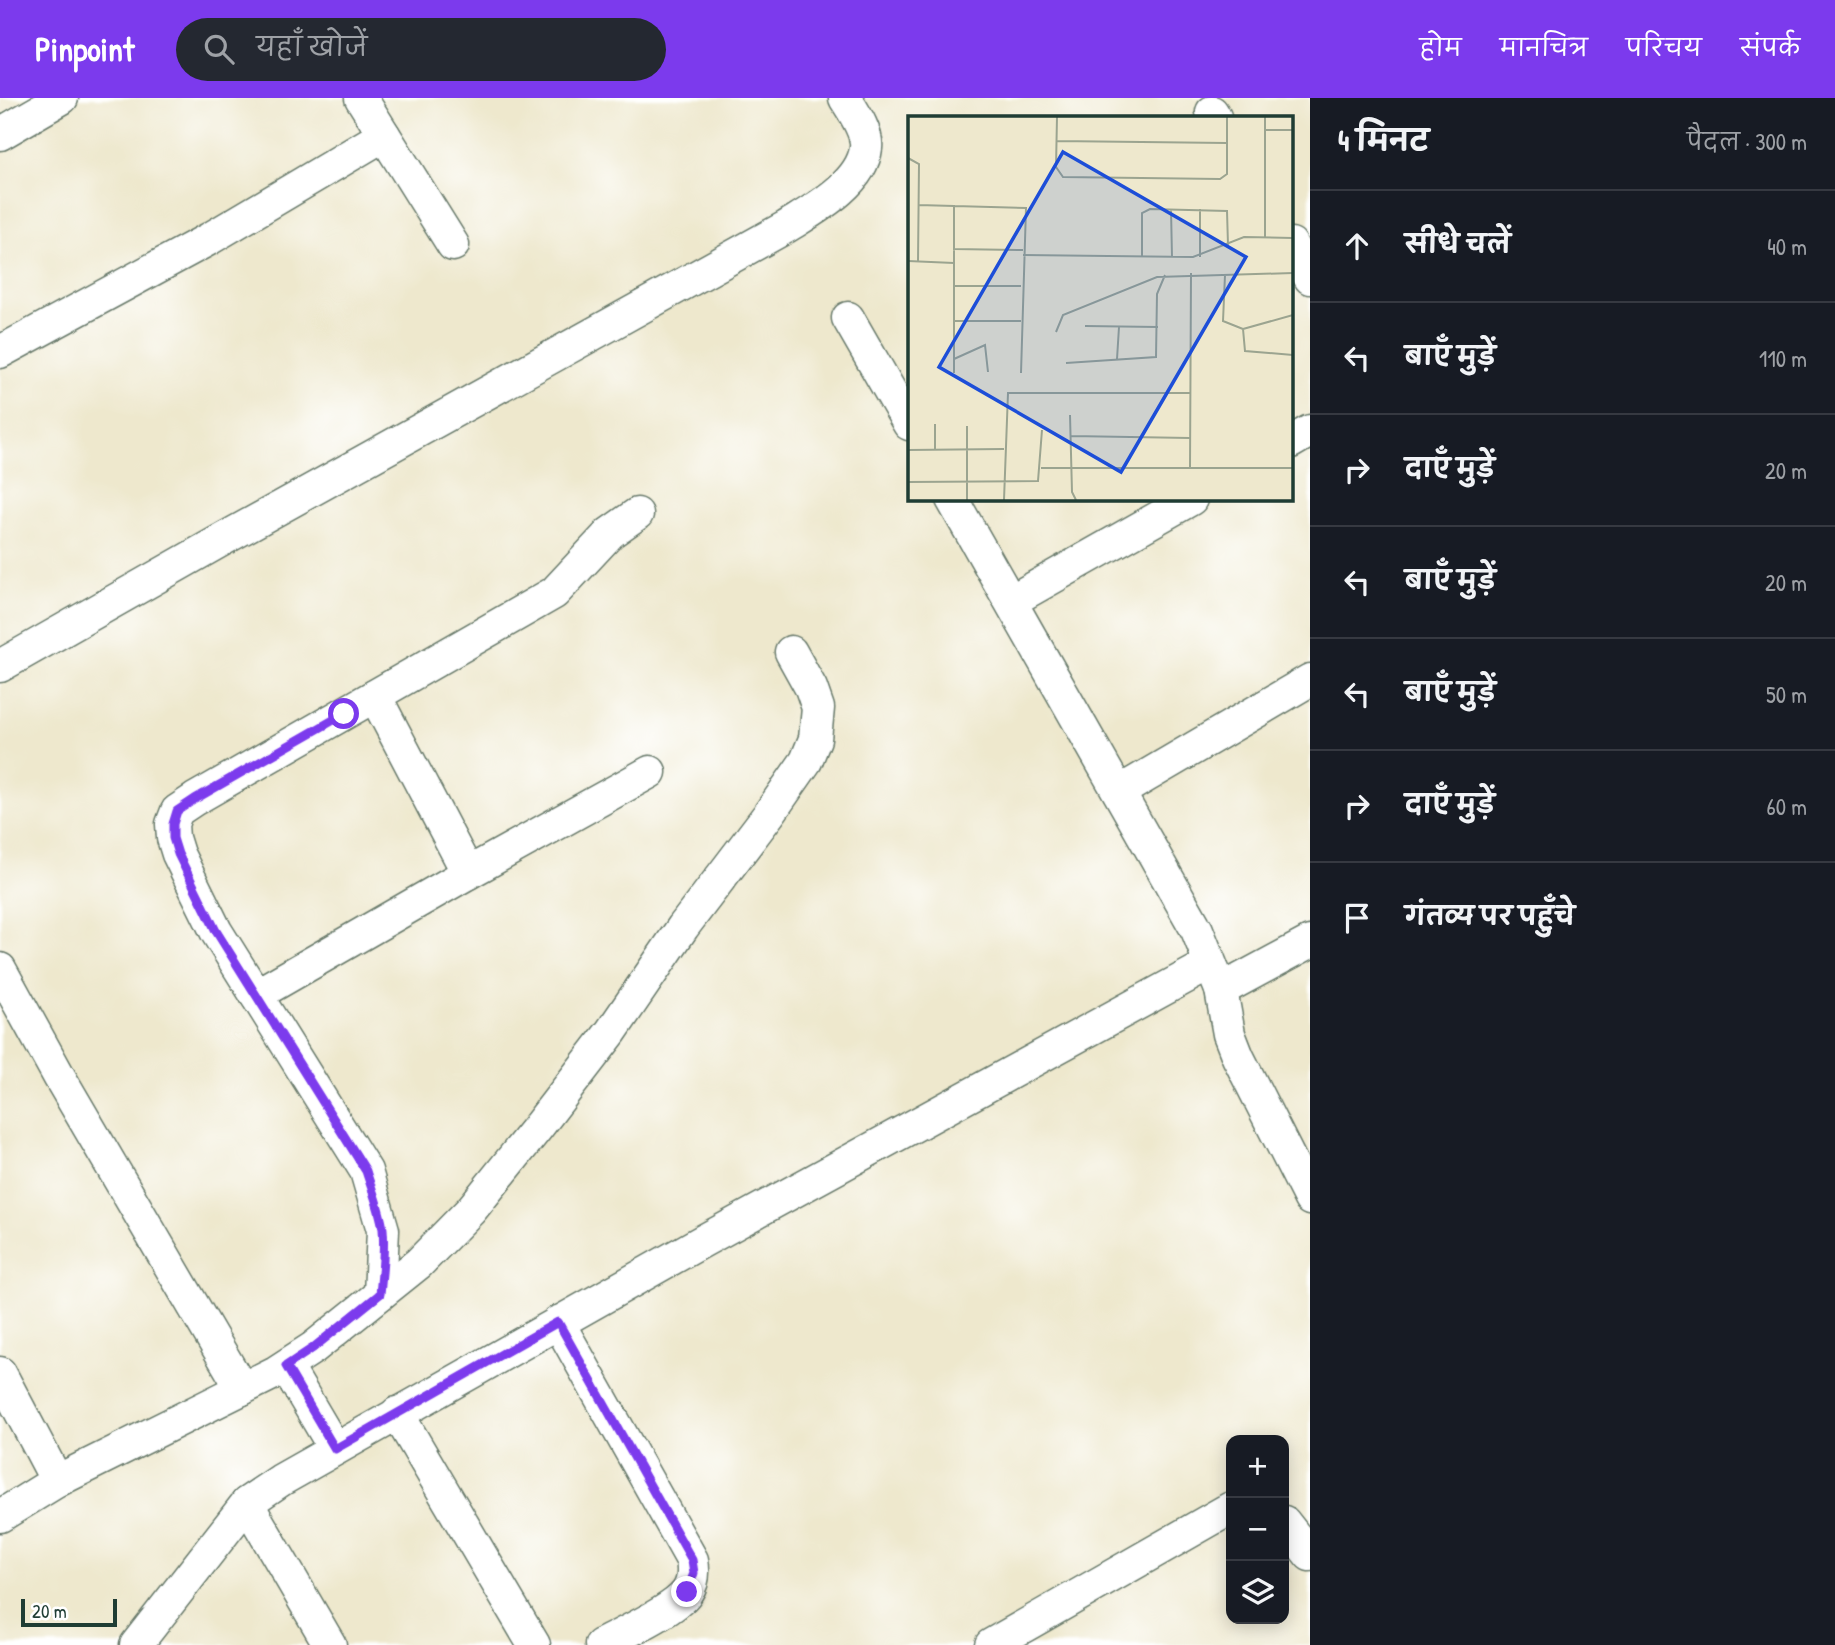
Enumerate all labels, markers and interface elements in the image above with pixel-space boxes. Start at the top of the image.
search box [176,18,666,81]
text: Pinpoint [35,27,134,71]
text: यहाँ खोजें [256,29,367,64]
icon: search [200,30,238,68]
text: होम [1419,31,1462,63]
text: मानचित्र [1500,31,1588,63]
text: परिचय [1626,31,1702,63]
text: संपर्क [1740,31,1800,63]
inset map [908,116,1293,500]
text: 4 मिनट [1338,120,1429,160]
text: पैदल · 300 m [1687,126,1807,157]
text: सीधे चलें [1405,226,1511,261]
icon: ahead [1338,227,1376,265]
text: 40 m [1767,231,1807,262]
text: बाएँ मुड़ें [1405,338,1496,373]
icon: left [1338,339,1376,377]
text: 110 m [1759,343,1807,374]
text: दाएँ मुड़ें [1405,450,1495,485]
icon: right [1338,451,1376,489]
text: 20 m [1765,455,1807,486]
text: बाएँ मुड़ें [1405,562,1496,597]
icon: left [1338,563,1376,601]
text: 20 m [1765,567,1807,598]
text: बाएँ मुड़ें [1405,674,1496,709]
icon: left [1338,675,1376,713]
text: 50 m [1766,679,1807,710]
route start [328,698,359,729]
text: दाएँ मुड़ें [1405,786,1495,821]
icon: right [1338,787,1376,825]
text: 60 m [1767,791,1807,822]
text: गंतव्य पर पहुँचे [1405,898,1575,933]
icon: arrive [1338,899,1376,937]
map controls [1226,1435,1289,1624]
button: + [1226,1435,1289,1498]
button: − [1226,1498,1289,1561]
button: layers [1226,1561,1289,1624]
route end [671,1576,702,1607]
scale bar [21,1596,117,1628]
text: 20 m [32,1598,67,1624]

